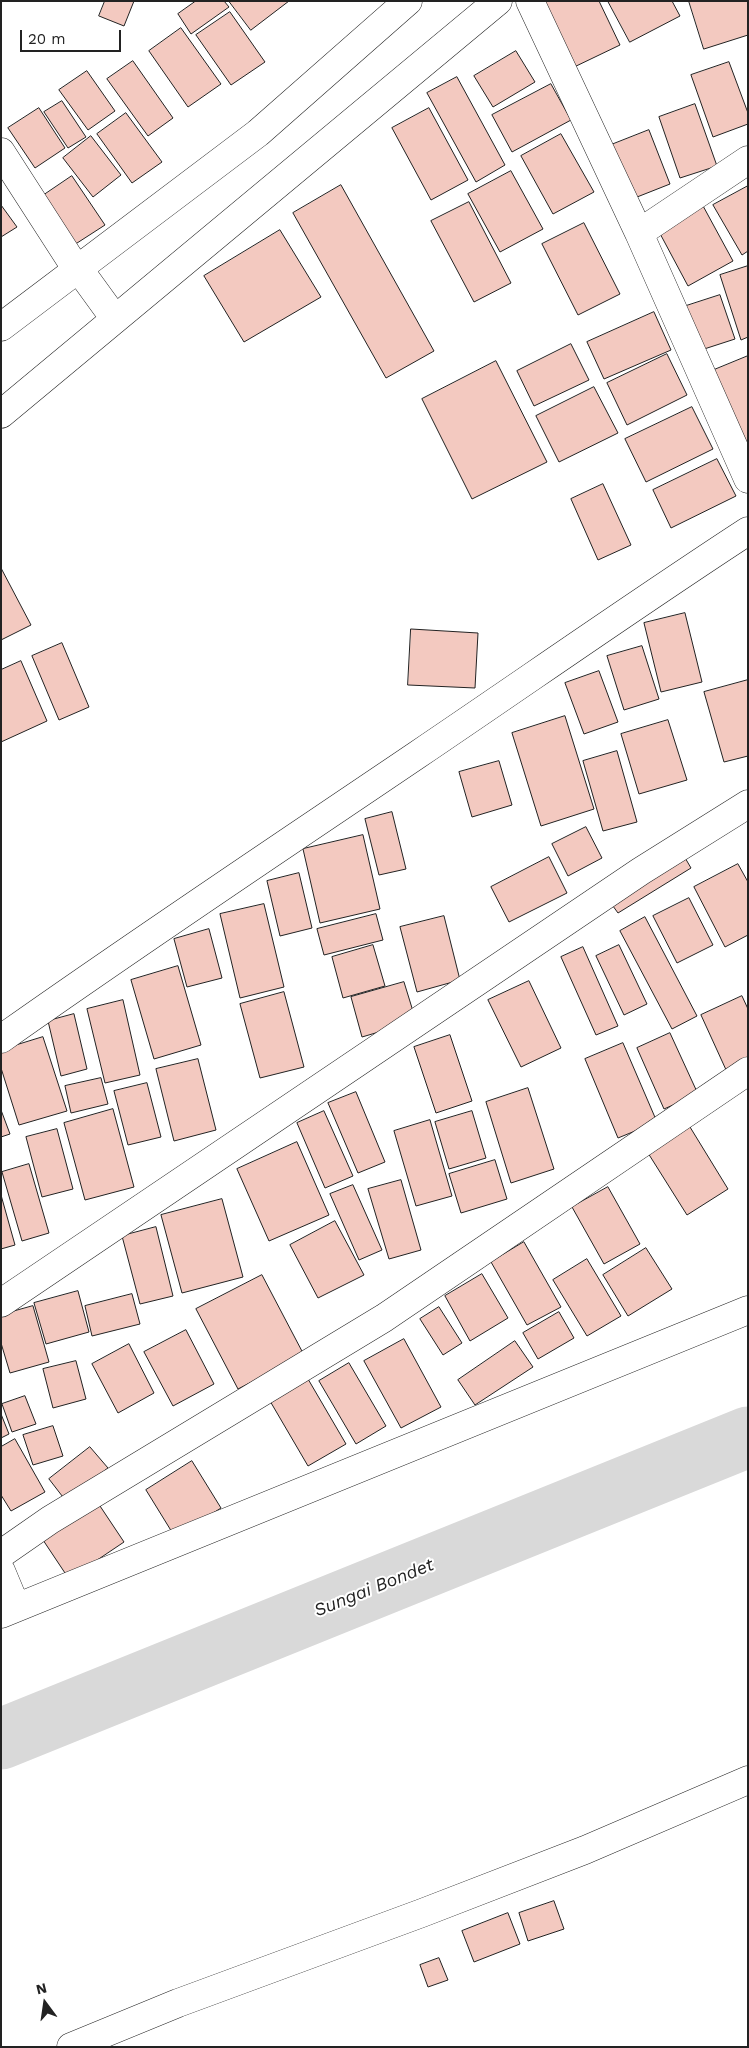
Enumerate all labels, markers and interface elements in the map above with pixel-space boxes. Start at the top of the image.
scale bar [22,20,124,52]
text: 20 m [28,30,66,48]
water label: Sungai Bondet [311,1554,437,1622]
north arrow [20,1978,70,2028]
text: N [34,1979,48,1997]

